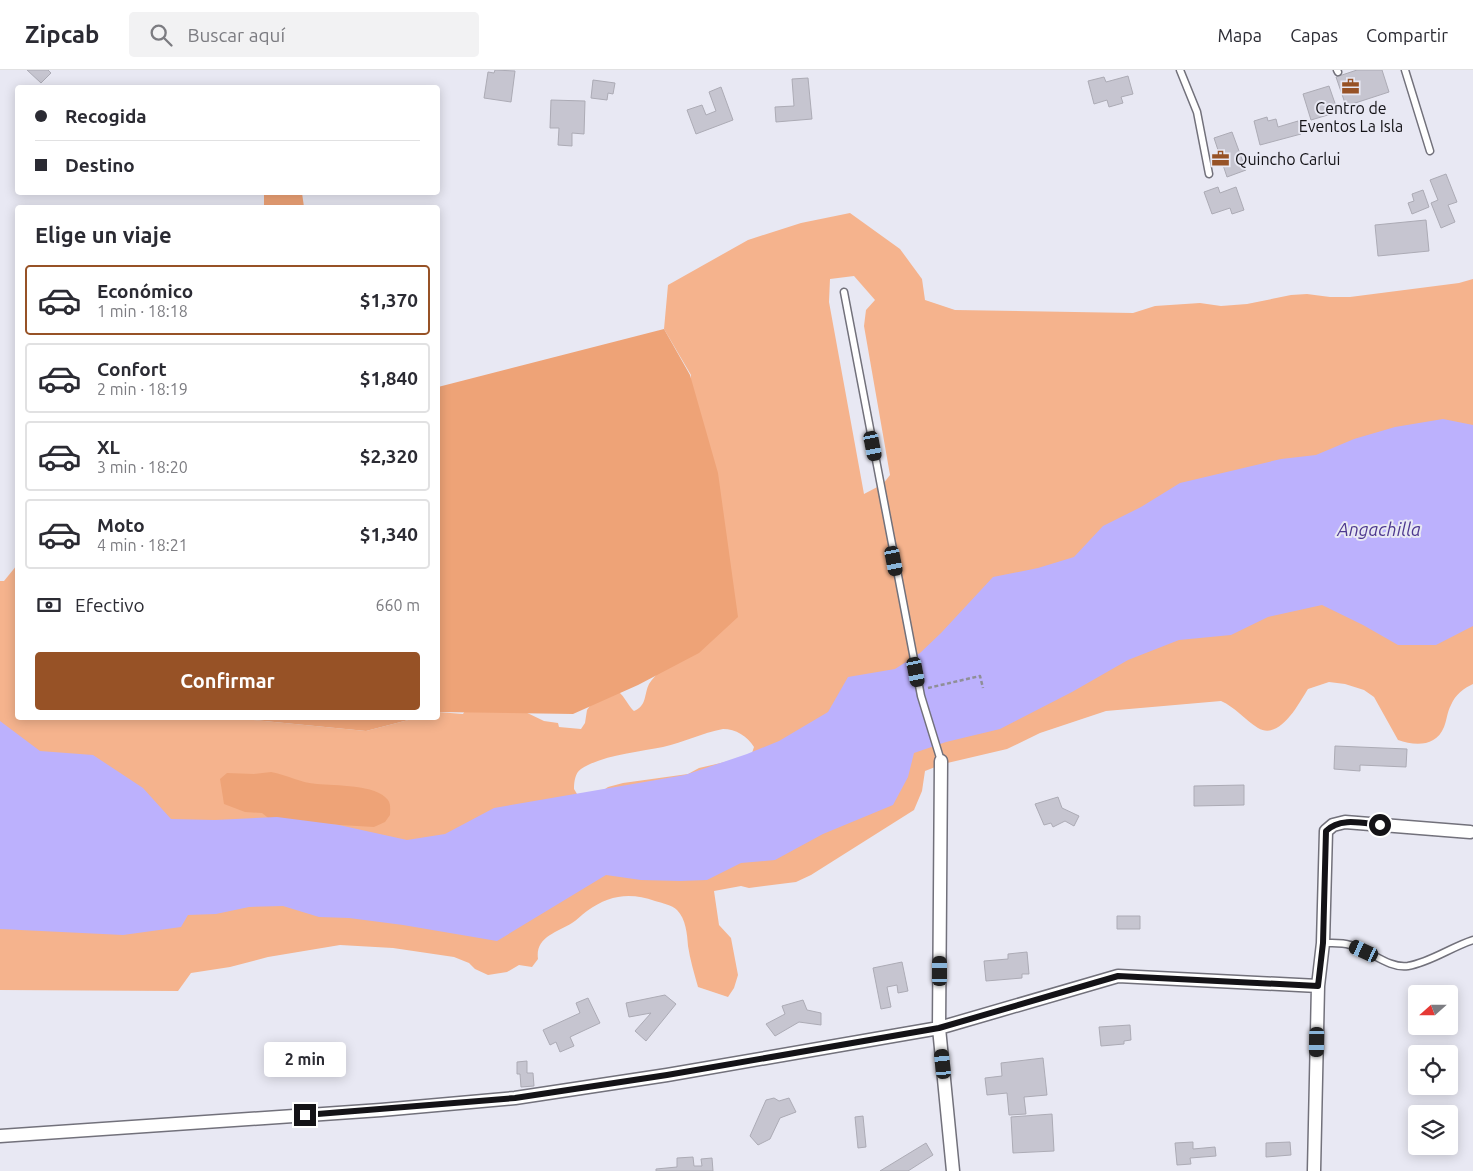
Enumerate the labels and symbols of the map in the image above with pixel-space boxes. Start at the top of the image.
office icon: Centro de Eventos La Isla [1341,76,1361,96]
place label: Centro de Eventos La Isla [1299,99,1403,135]
office icon: Quincho Carlui [1211,149,1231,169]
place label: Quincho Carlui [1235,150,1341,168]
car [862,430,883,462]
water label: Angachilla [1336,519,1421,539]
car [883,545,904,577]
car [905,656,926,688]
route start [1369,814,1391,836]
car [1347,938,1380,964]
car [932,956,947,986]
north arrow [1408,985,1458,1035]
car [1309,1027,1324,1057]
callout: 2 min [264,1042,346,1078]
car [933,1048,952,1080]
route end [294,1104,316,1126]

